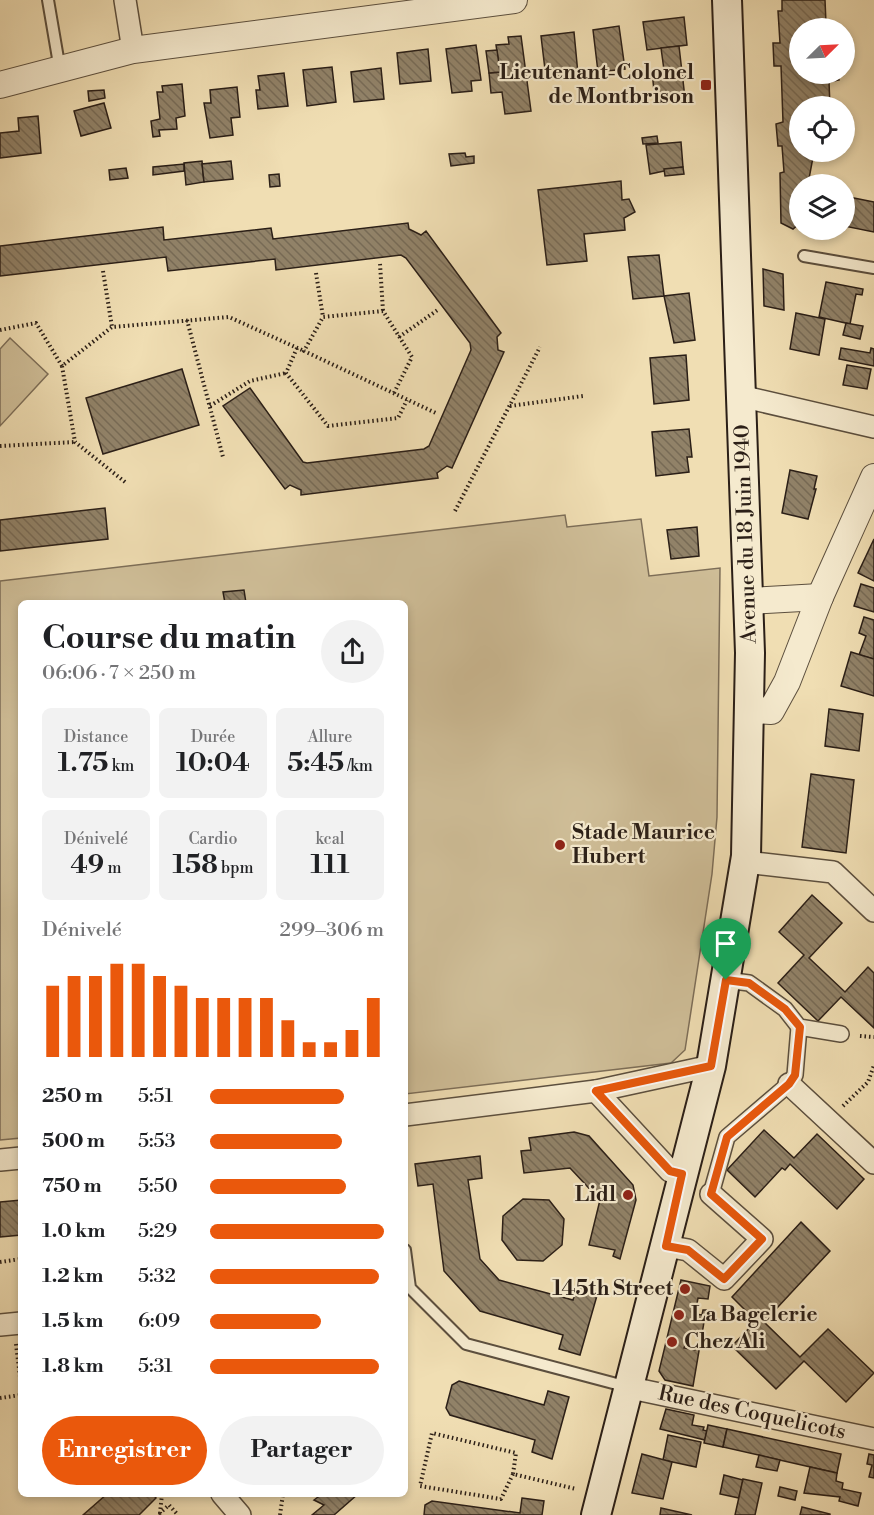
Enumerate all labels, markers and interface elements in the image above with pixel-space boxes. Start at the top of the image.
north arrow [789,18,855,84]
map controls [789,18,855,240]
place label: Lieutenant-Colonel de Montbrison [499,60,694,110]
marker: Lieutenant-Colonel de Montbrison [699,78,713,92]
button: locate [789,96,855,162]
button: layers [789,174,855,240]
street label: Avenue du 18 Juin 1940 [729,424,763,645]
text: Course du matin [42,618,296,659]
button: share [321,620,384,683]
text: 06:06 · 7 × 250 m [42,661,196,686]
text: Distance [64,727,128,747]
text: Durée [191,727,235,747]
text: Allure [308,727,352,747]
text: 1.75 [58,747,108,779]
text: 10:04 [176,747,250,779]
text: 5:45 [287,747,344,779]
text: km [108,756,134,776]
text: /km [344,756,373,776]
place label: Stade Maurice Hubert [572,820,715,870]
text: Dénivelé [64,829,128,849]
text: Cardio [188,829,238,849]
text: kcal [315,829,345,849]
marker: Stade Maurice Hubert [553,838,567,852]
text: 49 [70,849,104,881]
text: 158 [173,849,218,881]
text: 111 [310,849,350,881]
text: m [104,858,122,878]
text: bpm [218,858,253,878]
text: Dénivelé [42,918,122,943]
text: 299–306 m [280,918,384,943]
pin [700,918,751,980]
icon: arrive [709,927,742,960]
text: 250 m [42,1084,103,1109]
text: 5:51 [138,1084,173,1109]
text: 500 m [42,1129,105,1154]
text: 5:53 [138,1129,176,1154]
text: 750 m [42,1174,102,1199]
text: 5:50 [138,1174,178,1199]
place label: Lidl [575,1182,616,1208]
marker: Lidl [621,1188,635,1202]
text: 1.0 km [42,1219,106,1244]
text: 5:29 [138,1219,177,1244]
text: 1.2 km [42,1264,104,1289]
text: 5:32 [138,1264,176,1289]
place label: 145th Street [552,1276,674,1302]
marker: 145th Street [678,1282,692,1296]
place label: La Bagelerie [691,1302,817,1328]
marker: La Bagelerie [672,1308,686,1322]
text: 1.5 km [42,1309,103,1334]
text: 6:09 [138,1309,180,1334]
place label: Chez Ali [684,1329,765,1355]
marker: Chez Ali [665,1335,679,1349]
text: 1.8 km [42,1354,104,1379]
text: 5:31 [138,1354,173,1379]
street label: Rue des Coquelicots [656,1380,848,1446]
button: Enregistrer [42,1416,207,1485]
button: Partager [219,1416,384,1485]

